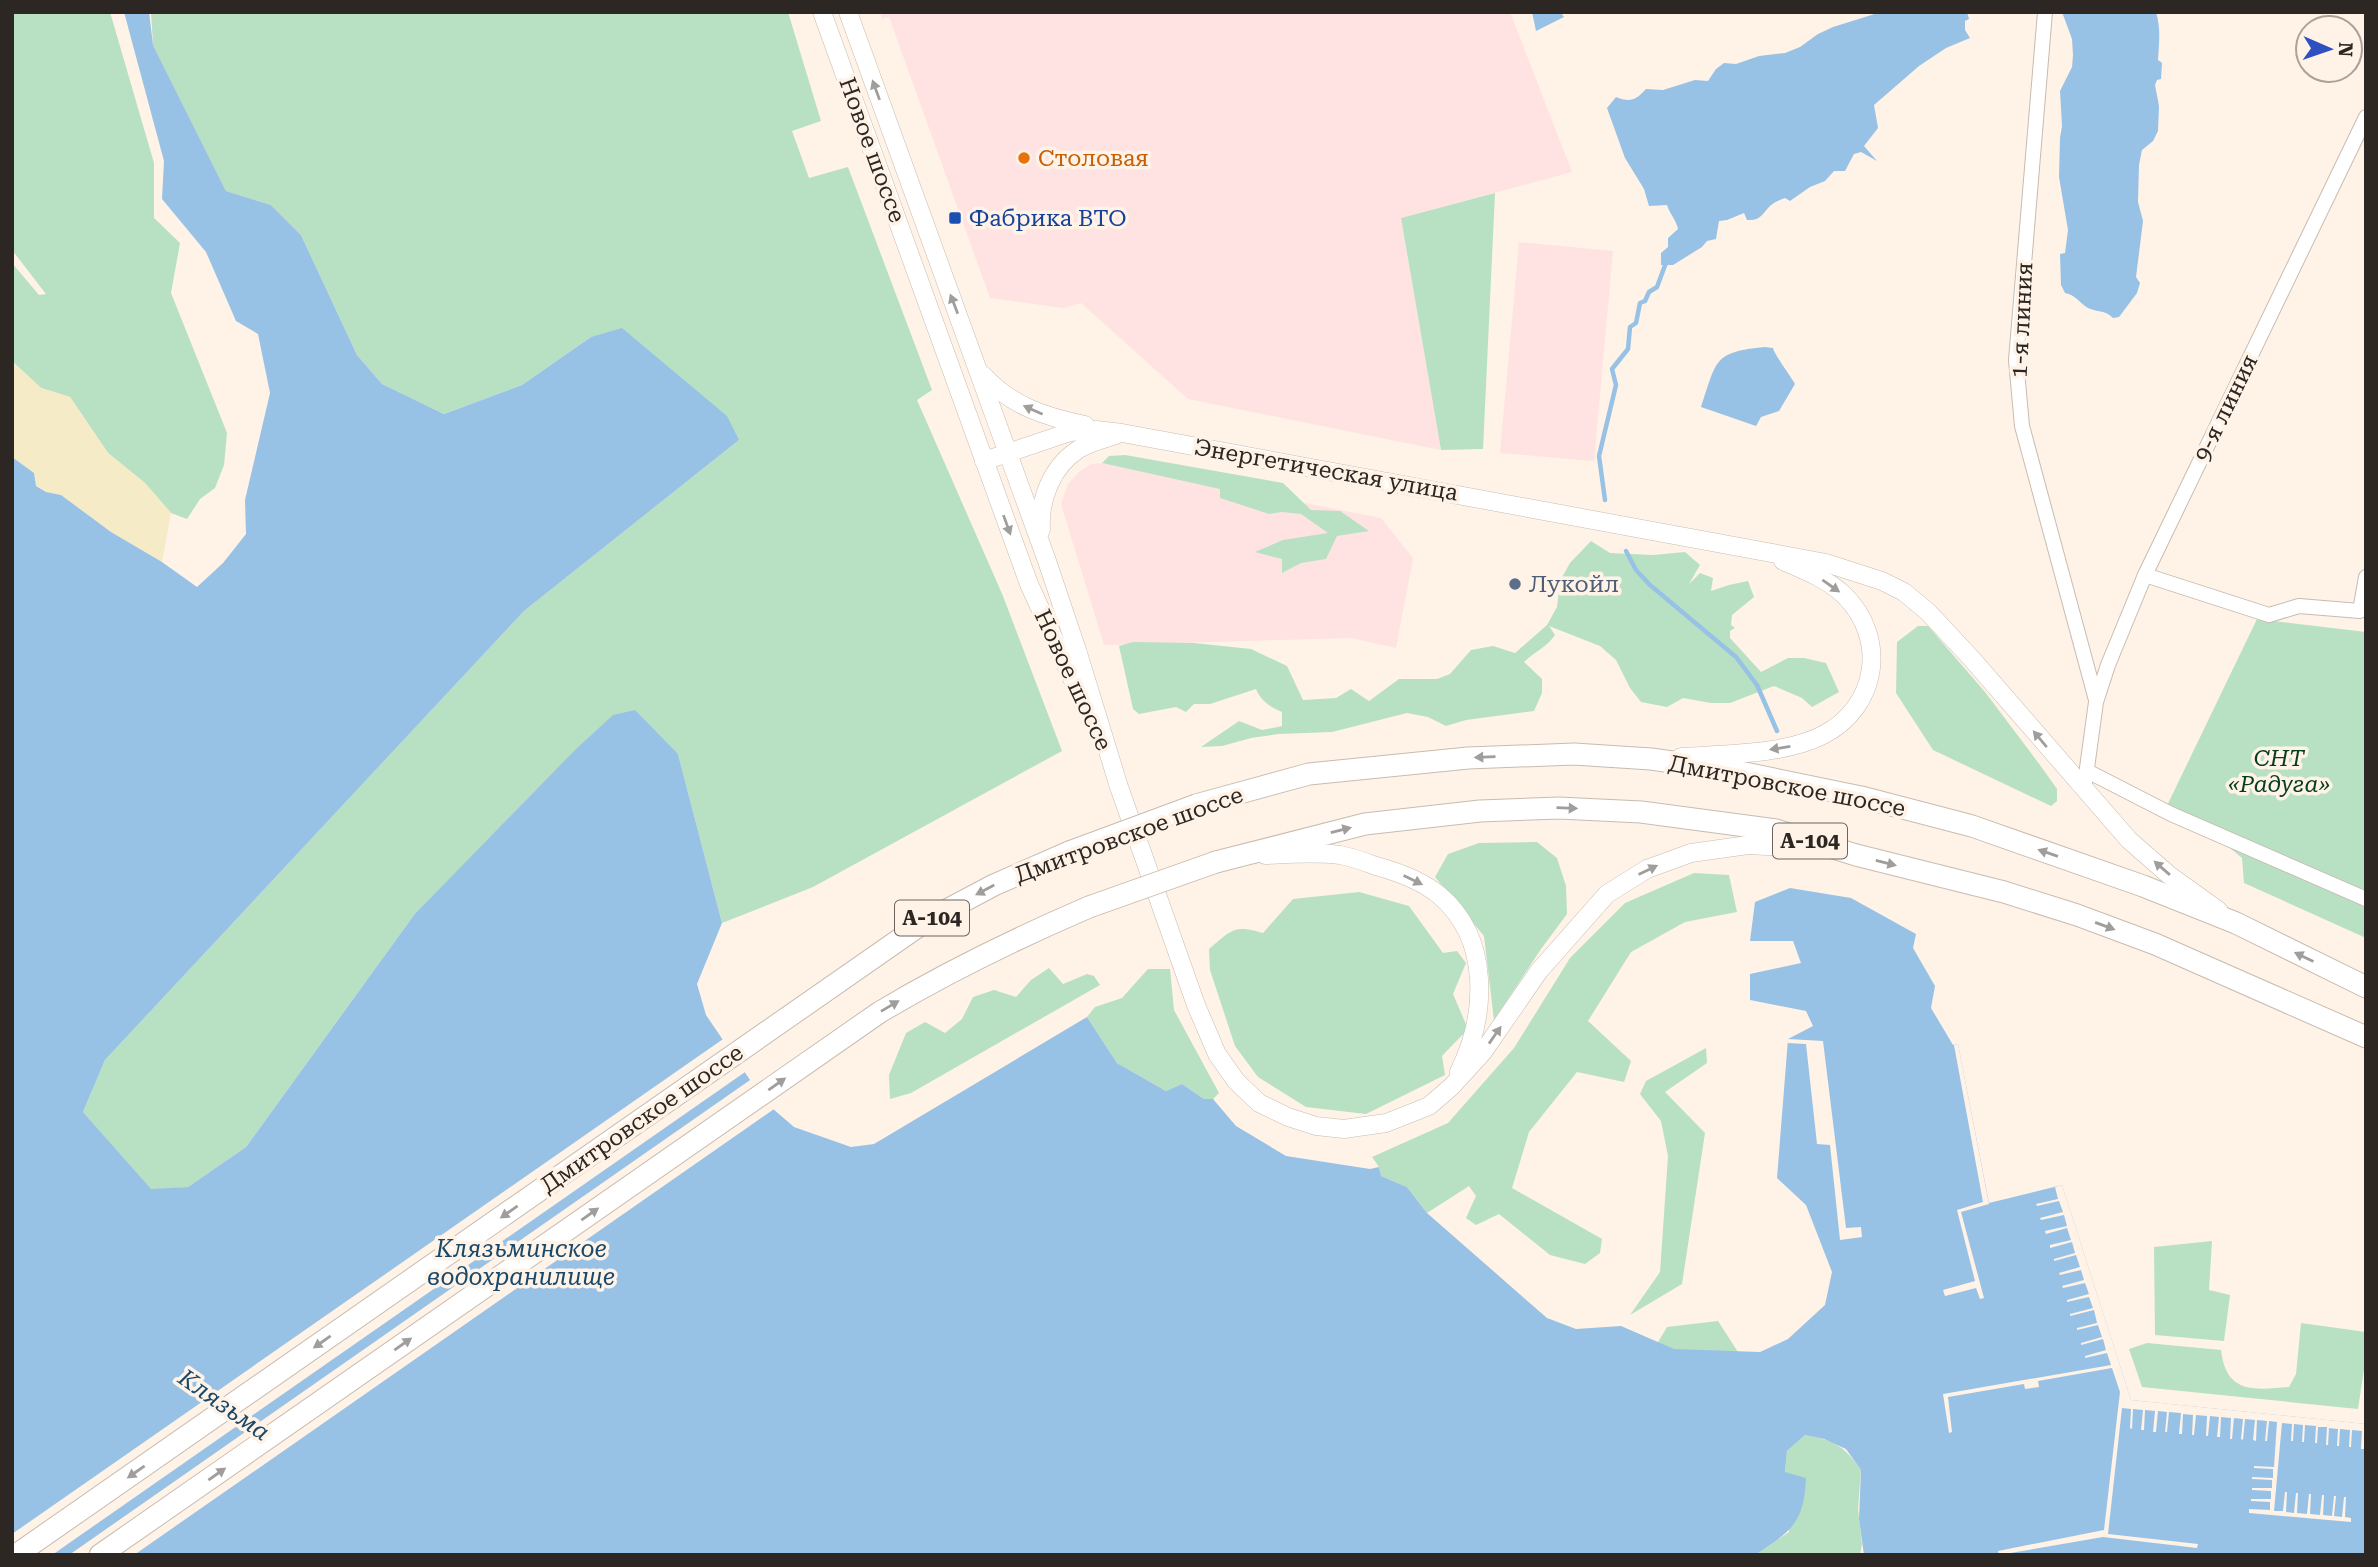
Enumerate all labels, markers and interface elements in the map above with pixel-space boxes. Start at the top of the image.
north arrow [2294,14,2364,84]
text: N [2334,42,2357,58]
street label: Новое шоссе [833,74,911,226]
one-way arrow [870,79,881,100]
place label: Столовая [1038,145,1149,172]
marker: Столовая [1016,150,1032,166]
place label: Фабрика ВТО [969,205,1126,232]
marker: Фабрика ВТО [947,210,963,226]
street label: 1-я линия [2005,262,2039,378]
one-way arrow [948,293,959,314]
street label: 9-я линия [2189,350,2263,466]
one-way arrow [1022,404,1043,415]
street label: Энергетическая улица [1192,433,1461,507]
one-way arrow [1002,514,1013,535]
place label: Лукойл [1529,571,1619,598]
marker: Лукойл [1507,576,1523,592]
one-way arrow [1822,579,1840,593]
street label: Новое шоссе [1029,605,1117,755]
one-way arrow [2033,730,2048,747]
one-way arrow [1769,742,1791,753]
park label: СНТ «Радуга» [2228,745,2330,798]
street label: Дмитровское шоссе [1666,750,1908,822]
one-way arrow [1474,751,1496,763]
street label: Дмитровское шоссе [1011,781,1247,889]
one-way arrow [1556,803,1578,814]
one-way arrow [1330,824,1352,835]
road number: А-104 [1773,824,1847,858]
one-way arrow [2038,847,2059,858]
one-way arrow [1875,858,1897,869]
one-way arrow [2153,861,2170,876]
one-way arrow [1638,865,1658,877]
one-way arrow [1403,874,1423,885]
one-way arrow [975,884,995,896]
road number: А-104 [895,900,969,936]
one-way arrow [2094,920,2115,931]
one-way arrow [2294,951,2314,962]
one-way arrow [880,1000,899,1013]
one-way arrow [1488,1026,1502,1044]
street label: Дмитровское шоссе [536,1039,748,1199]
one-way arrow [768,1077,786,1091]
one-way arrow [500,1205,518,1219]
one-way arrow [581,1207,599,1221]
water label: Клязьминское водохранилище [427,1235,615,1291]
one-way arrow [313,1335,331,1349]
one-way arrow [394,1337,412,1351]
water label: Клязьма [172,1363,275,1447]
one-way arrow [126,1465,145,1478]
one-way arrow [208,1467,226,1481]

